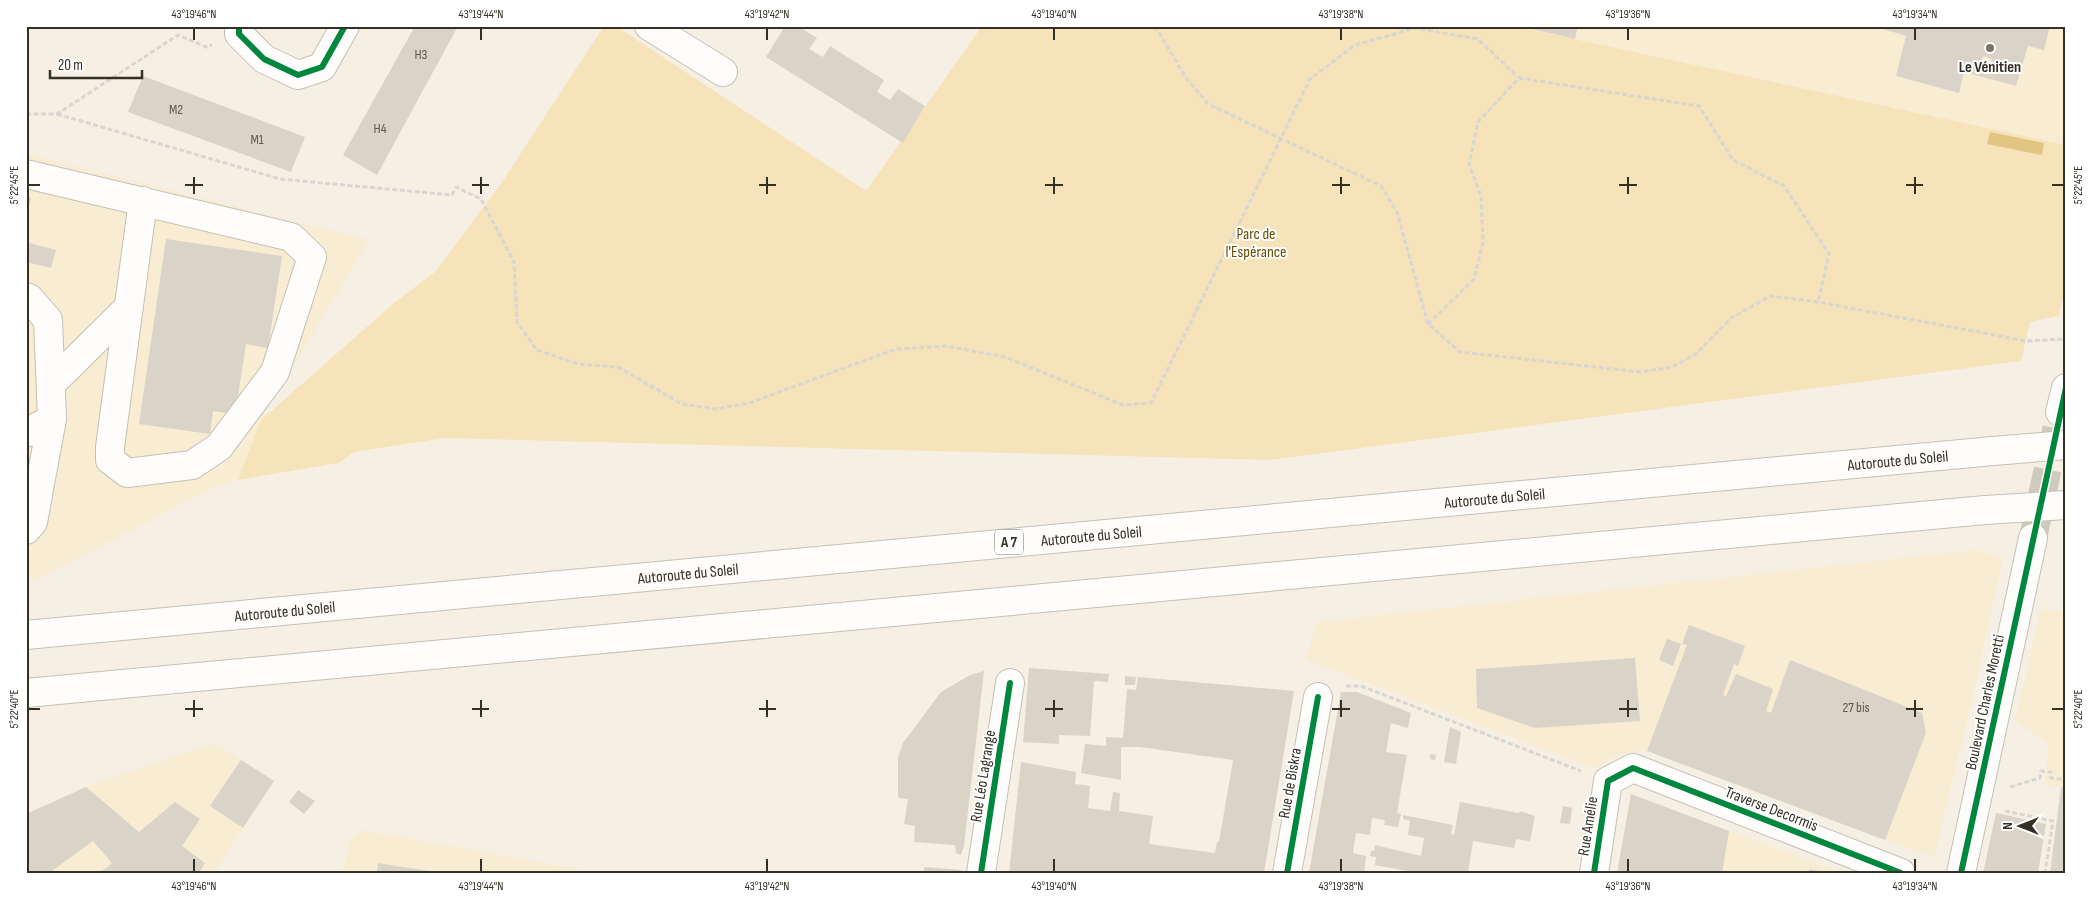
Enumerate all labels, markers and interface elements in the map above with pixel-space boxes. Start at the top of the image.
text: 43°19'46"N [172,7,216,22]
text: 43°19'44"N [459,7,503,22]
text: 43°19'42"N [745,7,789,22]
text: 43°19'40"N [1031,7,1077,22]
text: 43°19'38"N [1319,7,1363,22]
text: 43°19'36"N [1606,7,1650,22]
text: 43°19'34"N [1893,7,1937,22]
marker: Le Vénitien [1984,42,1996,54]
house number: H3 [415,46,428,63]
scale bar [50,48,142,80]
text: 20 m [58,56,83,75]
place label: Le Vénitien [1959,58,2021,77]
house number: M2 [169,101,183,118]
house number: H4 [374,120,387,137]
house number: M1 [250,131,264,148]
text: 5°22'45"E [7,166,22,204]
text: 5°22'45"E [2071,166,2086,204]
park label: Parc de l'Espérance [1226,225,1287,262]
street label: Autoroute du Soleil [1846,447,1949,476]
street label: Autoroute du Soleil [1442,485,1546,513]
street label: Autoroute du Soleil [1039,523,1143,551]
road number: A 7 [995,530,1023,554]
street label: Autoroute du Soleil [636,560,740,589]
street label: Autoroute du Soleil [233,598,336,627]
street label: Boulevard Charles Moretti [1962,633,2009,772]
text: 5°22'40"E [7,689,22,729]
text: 5°22'40"E [2071,689,2086,729]
house number: 27 bis [1842,699,1870,716]
street label: Rue Léo Lagrange [967,729,1000,824]
street label: Rue de Biskra [1275,747,1306,820]
street label: Traverse Decormis [1722,783,1821,836]
street label: Rue Amélie [1574,795,1603,857]
north arrow [1994,802,2044,852]
text: N [1999,822,2016,830]
text: 43°19'46"N [172,879,216,894]
text: 43°19'44"N [459,879,503,894]
text: 43°19'42"N [745,879,789,894]
text: 43°19'40"N [1031,879,1077,894]
text: 43°19'38"N [1319,879,1363,894]
text: 43°19'36"N [1606,879,1650,894]
text: 43°19'34"N [1893,879,1937,894]

